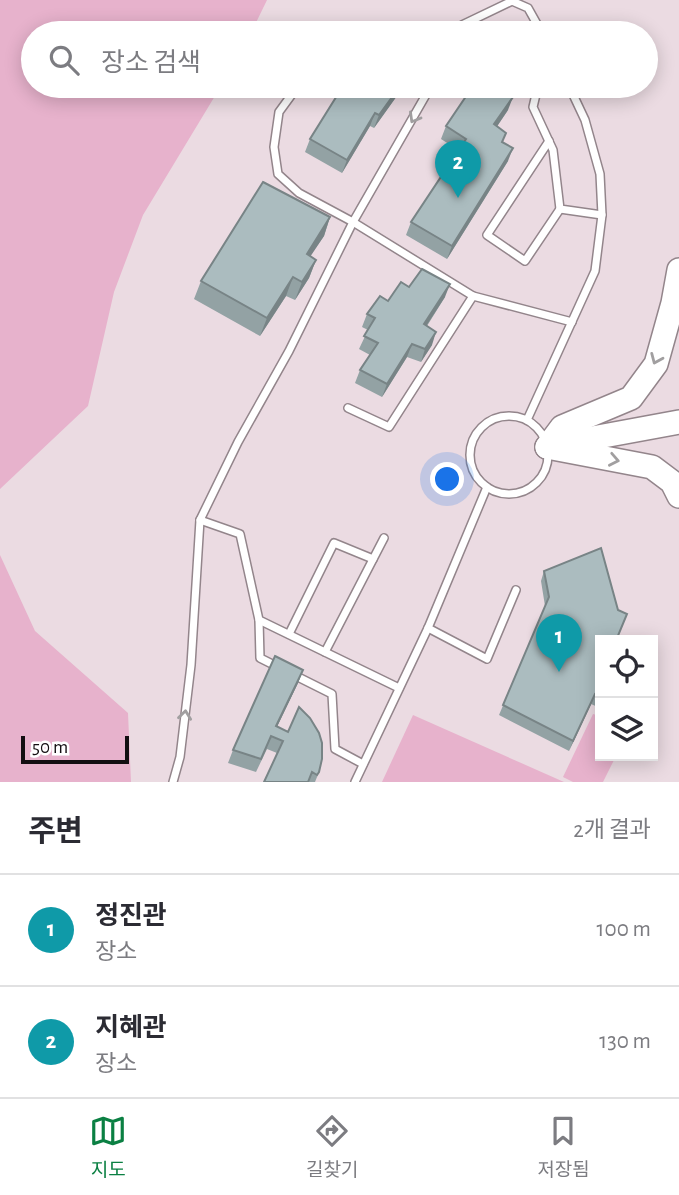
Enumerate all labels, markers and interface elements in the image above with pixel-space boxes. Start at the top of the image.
search box [21,21,658,98]
icon: search [45,41,83,79]
text: 장소 검색 [101,50,201,76]
one-way arrow [409,110,422,123]
pin: 2 [435,140,481,198]
one-way arrow [650,352,664,364]
one-way arrow [608,452,620,467]
your location [430,462,464,496]
pin: 1 [536,614,582,672]
map controls [595,635,658,761]
button: locate [595,635,658,698]
button: layers [595,698,658,761]
one-way arrow [177,709,192,721]
scale bar [21,733,130,765]
text: 50 m [32,738,68,757]
text: 주변 [28,817,83,847]
text: 2개 결과 [573,819,651,842]
text: 정진관 [95,903,167,929]
text: 1 [47,918,55,941]
text: 100 m [597,918,651,941]
text: 장소 [95,941,137,964]
text: 지혜관 [95,1015,167,1041]
text: 2 [46,1030,56,1053]
text: 130 m [599,1030,651,1053]
text: 장소 [95,1053,137,1076]
tab: 지도 [89,1112,127,1182]
tab: 길찾기 [306,1112,358,1182]
tab: 저장됨 [537,1112,590,1182]

